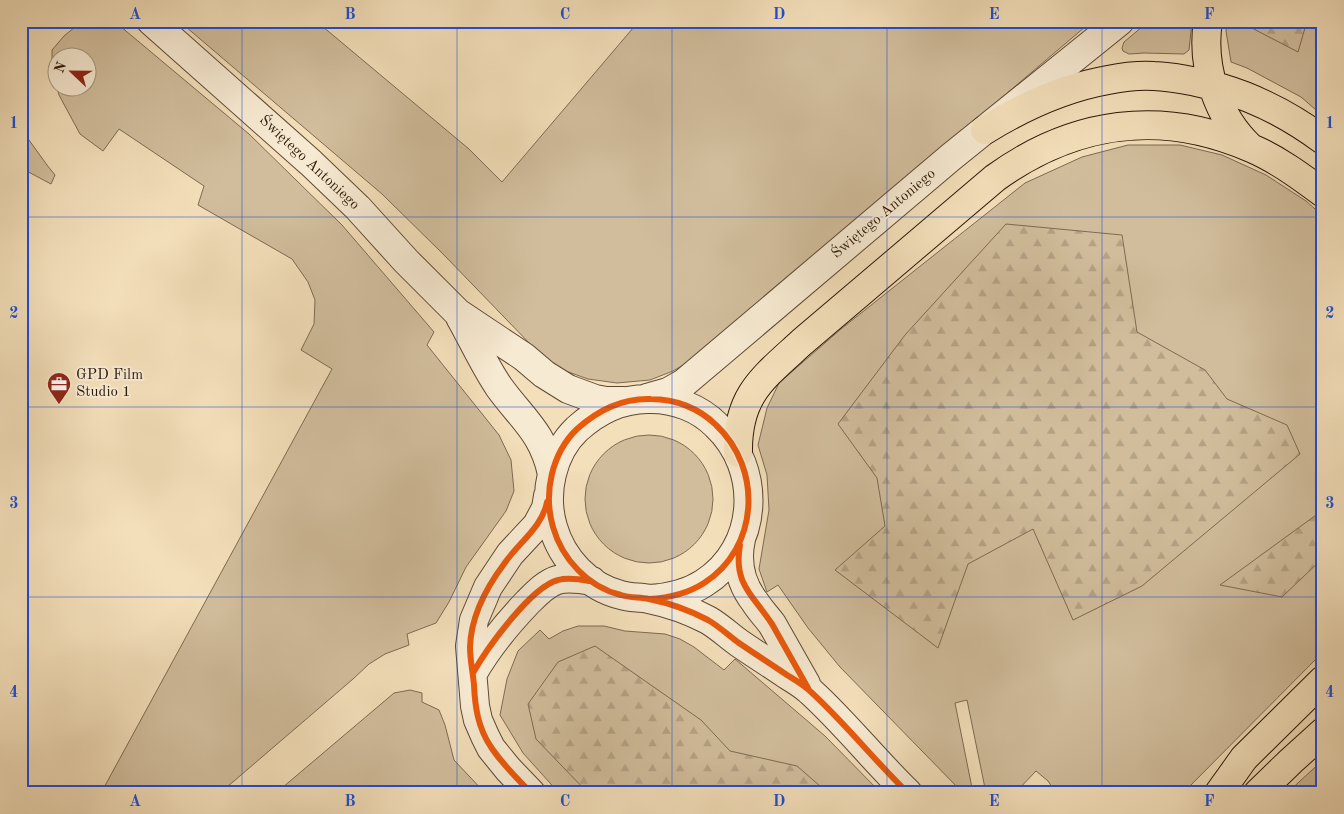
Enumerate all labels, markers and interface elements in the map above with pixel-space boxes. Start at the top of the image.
text: A [129,7,141,23]
text: B [344,7,356,23]
text: C [560,7,570,23]
text: D [773,7,785,23]
text: E [988,7,1000,23]
text: F [1204,7,1215,23]
north arrow [48,48,98,98]
text: N [52,60,69,75]
street label: Świętego Antoniego [256,110,365,213]
text: 1 [9,116,19,132]
text: 1 [1325,116,1335,132]
street label: Świętego Antoniego [827,163,939,262]
text: 2 [9,306,19,322]
text: 2 [1325,306,1335,322]
place label: GPD Film Studio 1 [76,368,143,400]
office icon: GPD Film Studio 1 [46,371,72,405]
text: 3 [9,496,19,512]
text: 3 [1325,496,1335,512]
text: 4 [9,685,19,701]
text: 4 [1325,685,1335,701]
text: A [129,794,141,810]
text: B [344,794,356,810]
text: C [560,794,570,810]
text: D [773,794,785,810]
text: E [988,794,1000,810]
text: F [1204,794,1215,810]

